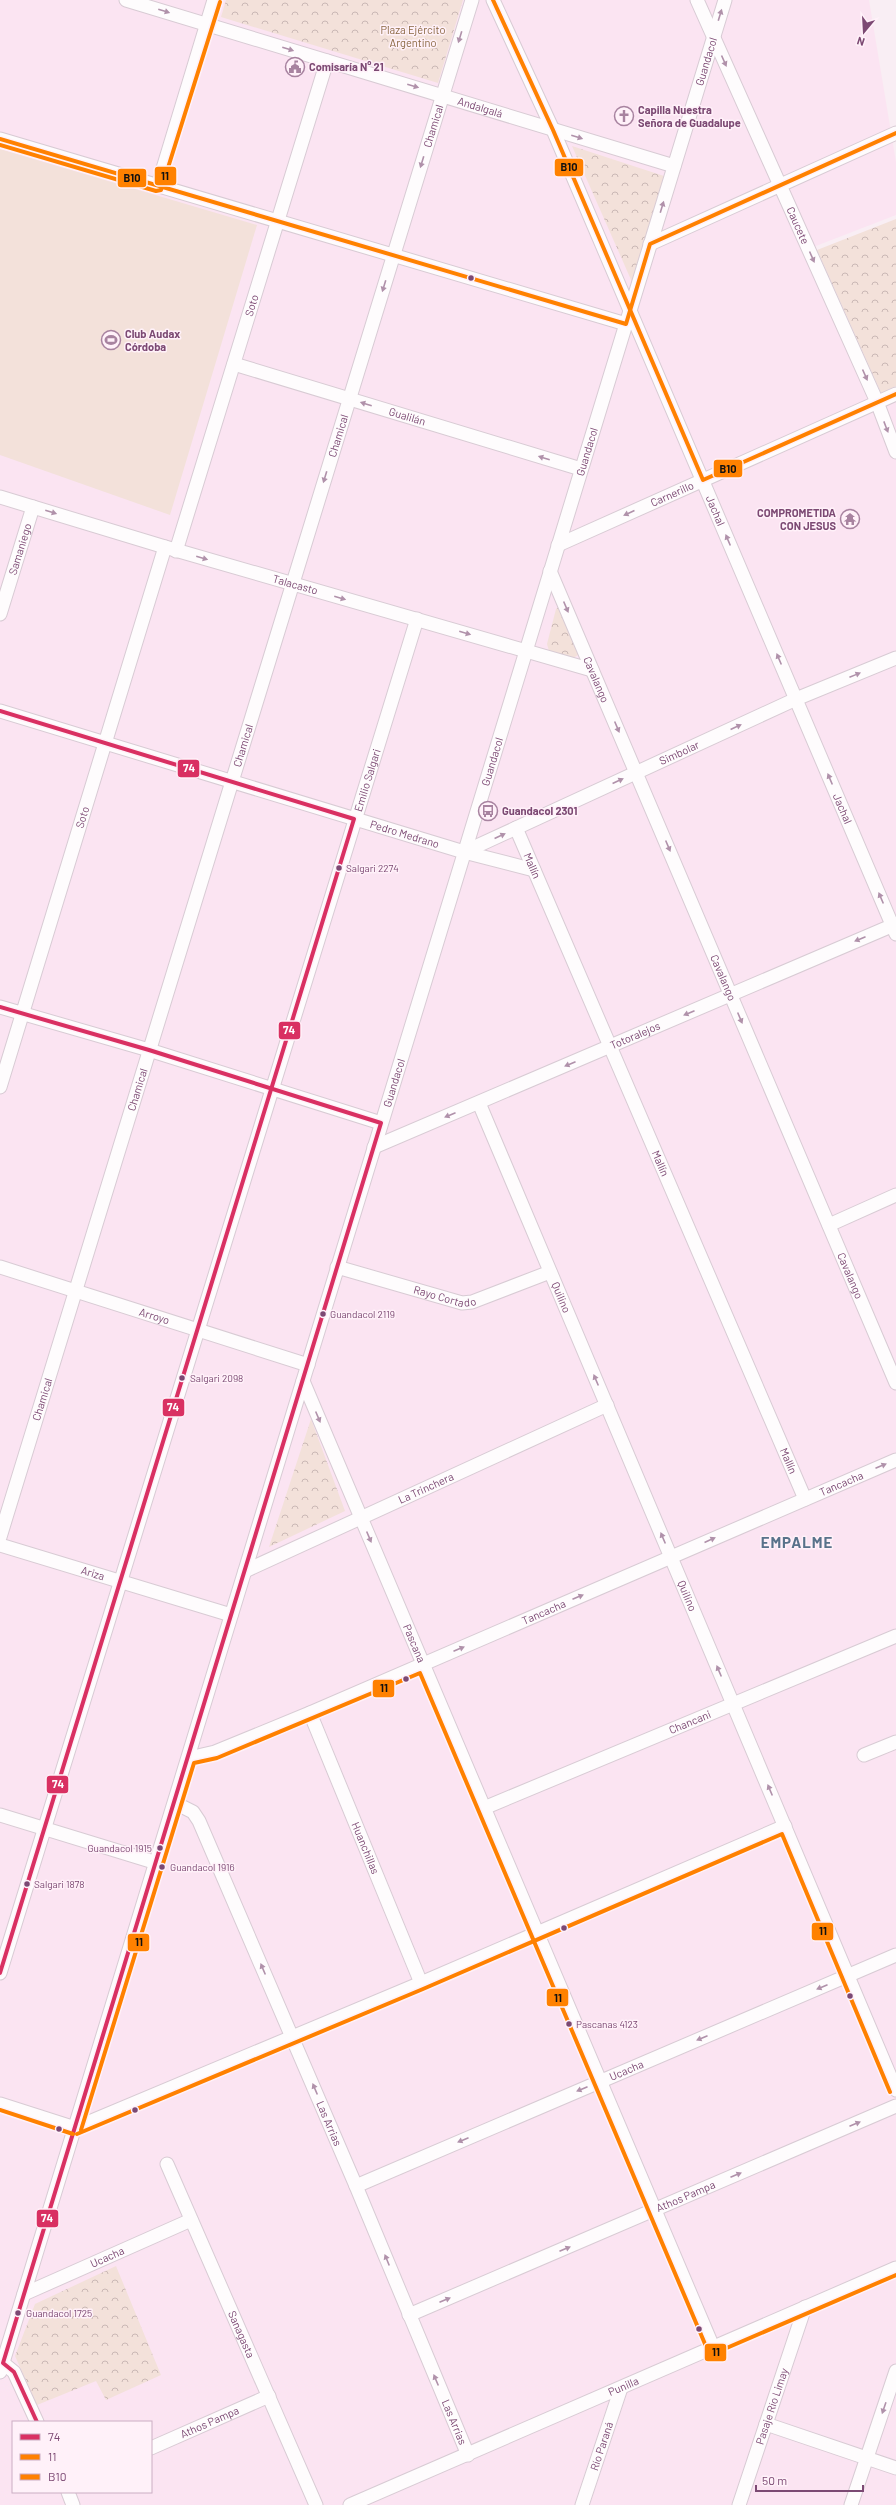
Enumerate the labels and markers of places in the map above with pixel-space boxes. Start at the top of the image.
public building icon: Comisaría N° 21 [284,56,306,78]
place label: Comisaría N° 21 [309,60,384,73]
place label: Capilla Nuestra Señora de Guadalupe [638,103,741,129]
church icon: Capilla Nuestra Señora de Guadalupe [613,105,635,127]
unlabelled marker [466,273,476,283]
place label: Club Audax Córdoba [125,327,180,353]
sports icon: Club Audax Córdoba [100,329,122,351]
place label: COMPROMETIDA CON JESUS [757,506,837,532]
temple icon: COMPROMETIDA CON JESUS [839,508,861,530]
bus stop icon: Guandacol 2301 [477,800,499,822]
place label: Guandacol 2301 [502,804,577,817]
place label: Salgari 2274 [346,862,399,874]
marker: Salgari 2274 [334,863,344,873]
place label: Guandacol 2119 [330,1308,395,1320]
marker: Guandacol 2119 [318,1309,328,1319]
place label: Salgari 2098 [190,1372,243,1384]
marker: Salgari 2098 [177,1373,187,1383]
unlabelled marker [401,1674,411,1684]
place label: Guandacol 1915 [87,1842,152,1854]
marker: Guandacol 1915 [155,1843,165,1853]
place label: Guandacol 1916 [170,1861,235,1873]
marker: Guandacol 1916 [157,1862,167,1872]
place label: Salgari 1878 [34,1878,85,1890]
marker: Salgari 1878 [22,1879,32,1889]
unlabelled marker [559,1923,569,1933]
unlabelled marker [845,1991,855,2001]
place label: Pascanas 4123 [576,2018,638,2030]
marker: Pascanas 4123 [564,2019,574,2029]
unlabelled marker [130,2105,140,2115]
unlabelled marker [54,2124,64,2134]
place label: Guandacol 1725 [26,2307,92,2319]
marker: Guandacol 1725 [13,2308,23,2318]
unlabelled marker [694,2324,704,2334]

